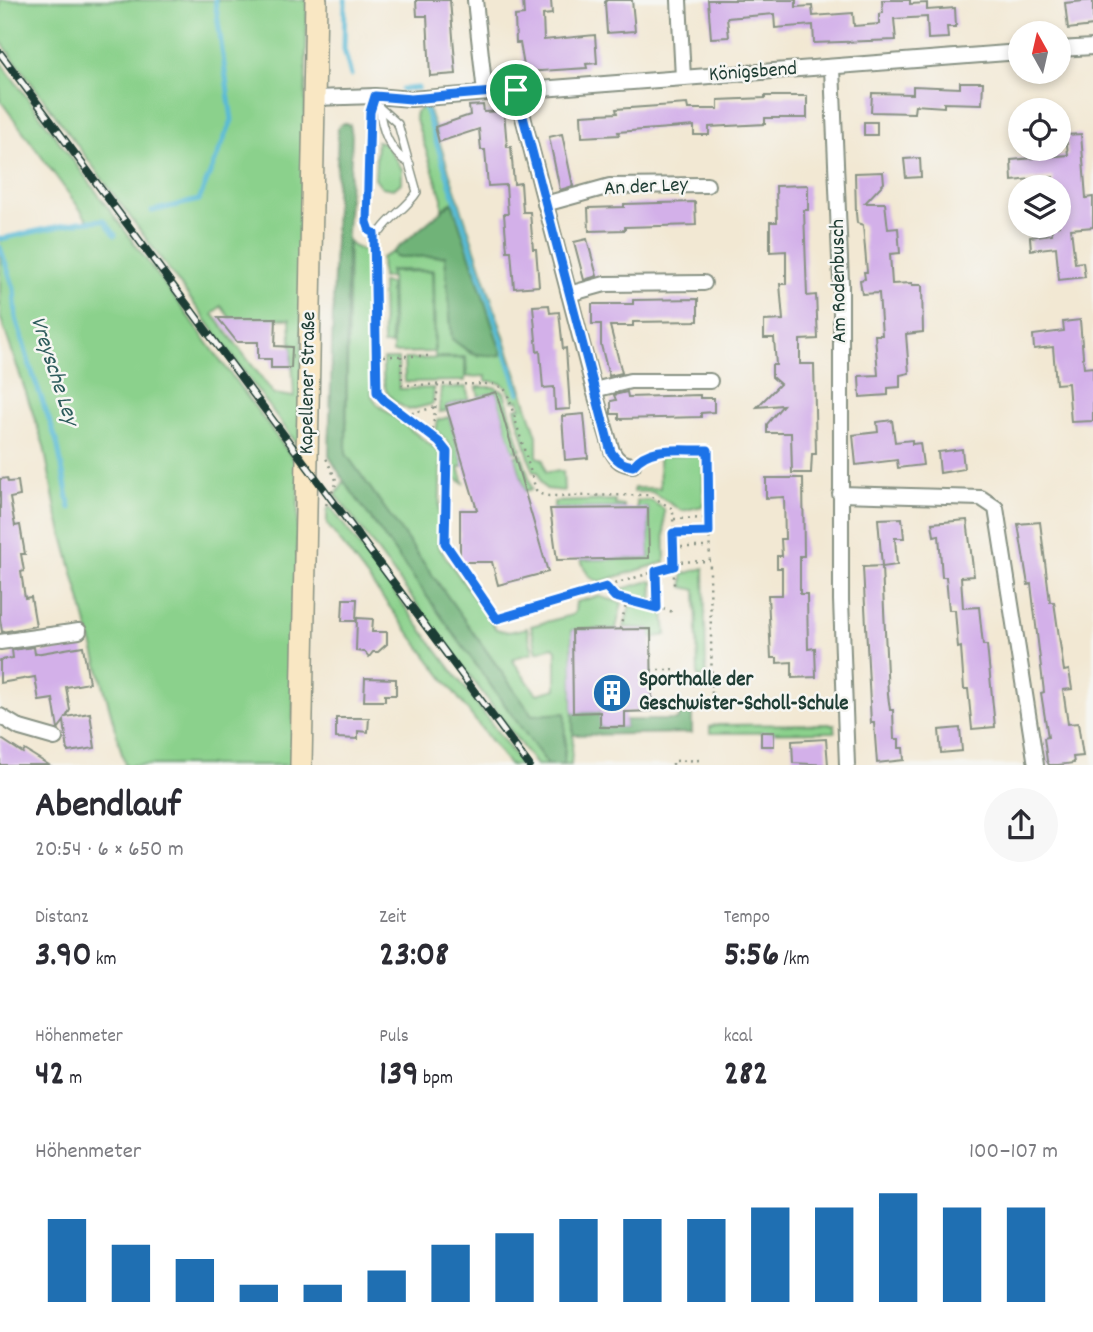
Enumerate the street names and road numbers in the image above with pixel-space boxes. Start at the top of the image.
street label: Königsbend [708,55,798,91]
street label: An der Ley [603,171,689,205]
street label: Am Rodenbusch [824,219,856,343]
street label: Kapellener Straße [293,311,325,455]

